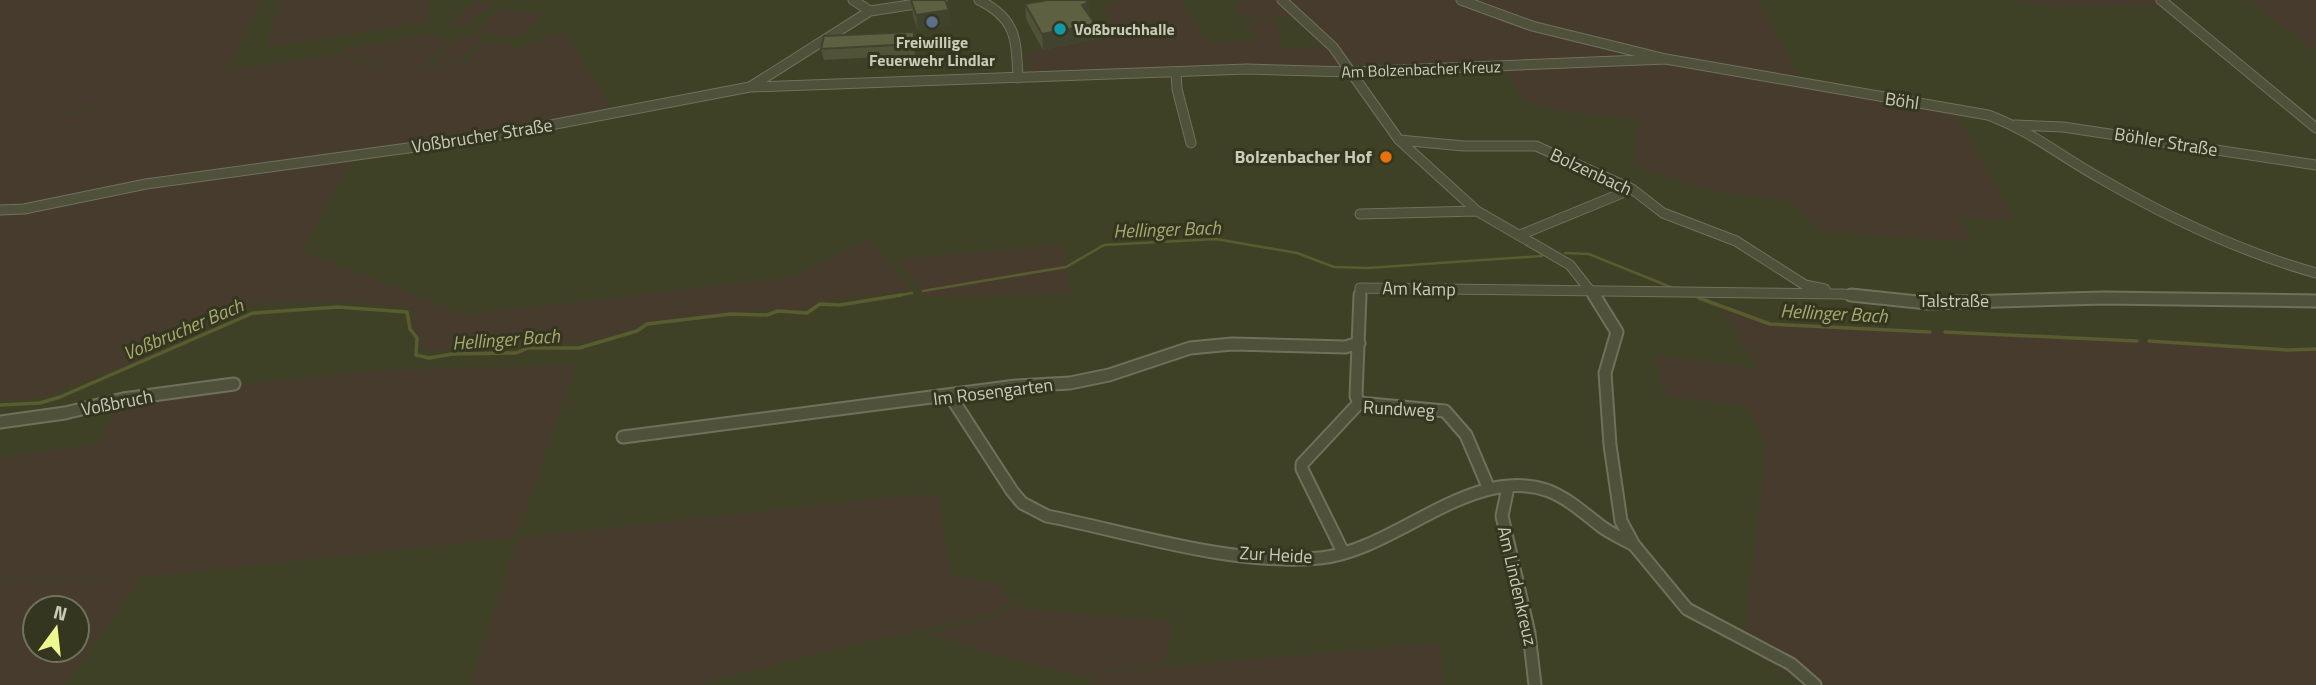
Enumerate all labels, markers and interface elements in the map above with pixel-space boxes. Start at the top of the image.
marker: Freiwillige Feuerwehr Lindlar [924,14,940,30]
place label: Voßbruchhalle [1074,17,1175,41]
marker: Voßbruchhalle [1052,21,1068,37]
place label: Freiwillige Feuerwehr Lindlar [869,30,995,72]
street label: Am Bolzenbacher Kreuz [1341,54,1501,84]
street label: Böhl [1883,85,1921,116]
street label: Voßbrucher Straße [409,111,554,160]
street label: Böhler Straße [2112,120,2220,163]
street label: Bolzenbach [1546,141,1637,202]
place label: Bolzenbacher Hof [1234,143,1373,170]
marker: Bolzenbacher Hof [1378,149,1394,165]
water label: Hellinger Bach [1113,212,1222,245]
street label: Am Kamp [1382,274,1456,303]
street label: Talstraße [1919,287,1989,314]
water label: Voßbrucher Bach [118,290,248,367]
water label: Hellinger Bach [1780,295,1889,330]
water label: Hellinger Bach [451,320,561,357]
street label: Im Rosengarten [931,371,1054,412]
street label: Voßbruch [79,382,155,423]
street label: Rundweg [1362,393,1436,424]
street label: Am Lindenkreuz [1491,524,1544,648]
street label: Zur Heide [1239,539,1313,570]
north arrow [21,594,91,664]
text: N [50,596,71,628]

